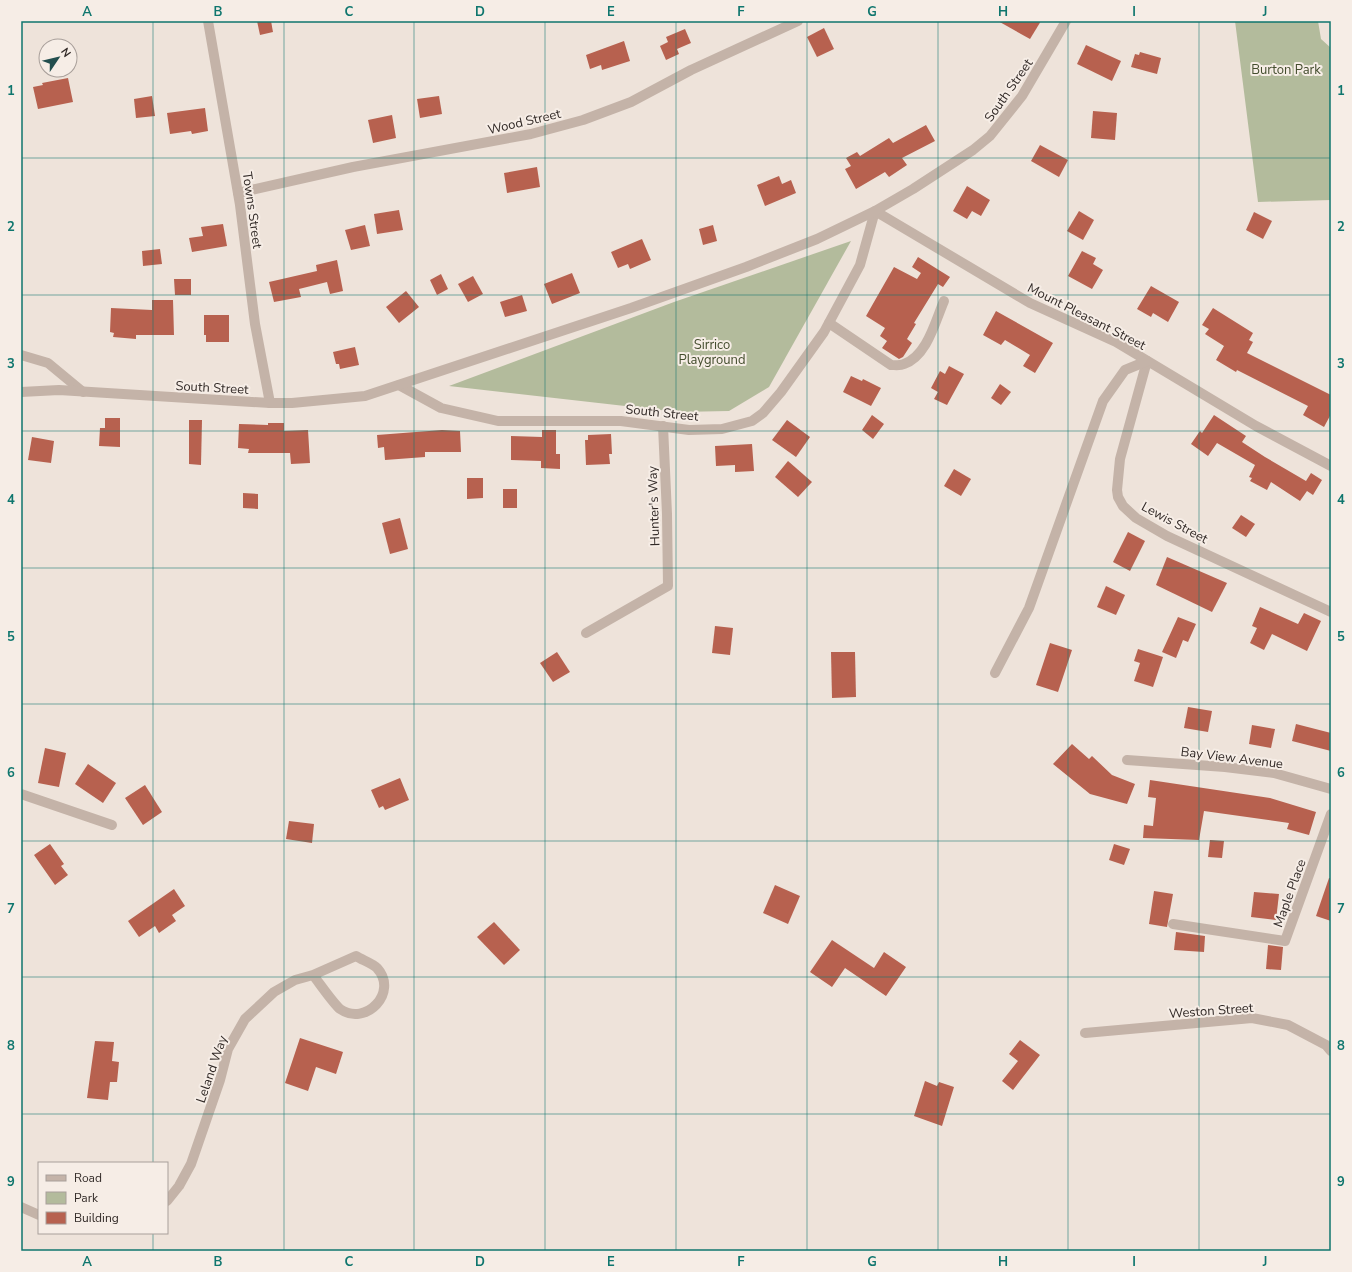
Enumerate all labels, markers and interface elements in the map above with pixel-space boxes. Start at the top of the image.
text: A [82,3,92,21]
text: B [214,3,223,21]
text: C [345,3,354,21]
text: D [475,3,485,21]
text: E [607,3,615,21]
text: F [737,3,745,21]
text: G [867,3,877,21]
text: H [998,3,1008,21]
text: I [1132,3,1136,21]
text: J [1262,3,1267,21]
north arrow [38,38,78,78]
text: N [57,45,74,60]
street label: South Street [980,55,1037,126]
park label: Burton Park [1251,61,1321,79]
text: 1 [7,82,15,100]
text: 1 [1337,82,1345,100]
street label: Wood Street [486,105,563,139]
street label: Towns Street [238,171,266,250]
text: 2 [7,218,15,236]
text: 2 [1337,218,1345,236]
street label: Mount Pleasant Street [1024,279,1149,355]
park label: Sirrico Playground [678,336,746,369]
text: 3 [7,355,15,373]
text: 3 [1337,355,1345,373]
street label: South Street [175,377,249,399]
street label: South Street [625,400,700,426]
street label: Hunter's Way [644,465,664,546]
text: 4 [7,491,15,509]
text: 4 [1337,491,1345,509]
street label: Lewis Street [1138,498,1211,548]
text: 5 [7,628,15,646]
text: 5 [1337,628,1345,646]
street label: Bay View Avenue [1180,743,1284,773]
text: 6 [7,764,15,782]
text: 6 [1337,764,1345,782]
street label: Maple Place [1269,857,1311,930]
text: 7 [7,900,15,918]
text: 7 [1337,900,1345,918]
street label: Weston Street [1168,999,1254,1023]
street label: Leland Way [192,1033,232,1105]
text: 8 [7,1037,15,1055]
text: 8 [1337,1037,1345,1055]
legend [38,1162,168,1234]
text: Road [74,1170,102,1186]
text: 9 [7,1173,15,1191]
text: 9 [1337,1173,1345,1191]
text: Park [74,1190,99,1206]
text: Building [74,1210,119,1226]
text: A [82,1253,92,1271]
text: B [214,1253,223,1271]
text: C [345,1253,354,1271]
text: D [475,1253,485,1271]
text: E [607,1253,615,1271]
text: F [737,1253,745,1271]
text: G [867,1253,877,1271]
text: H [998,1253,1008,1271]
text: I [1132,1253,1136,1271]
text: J [1262,1253,1267,1271]

